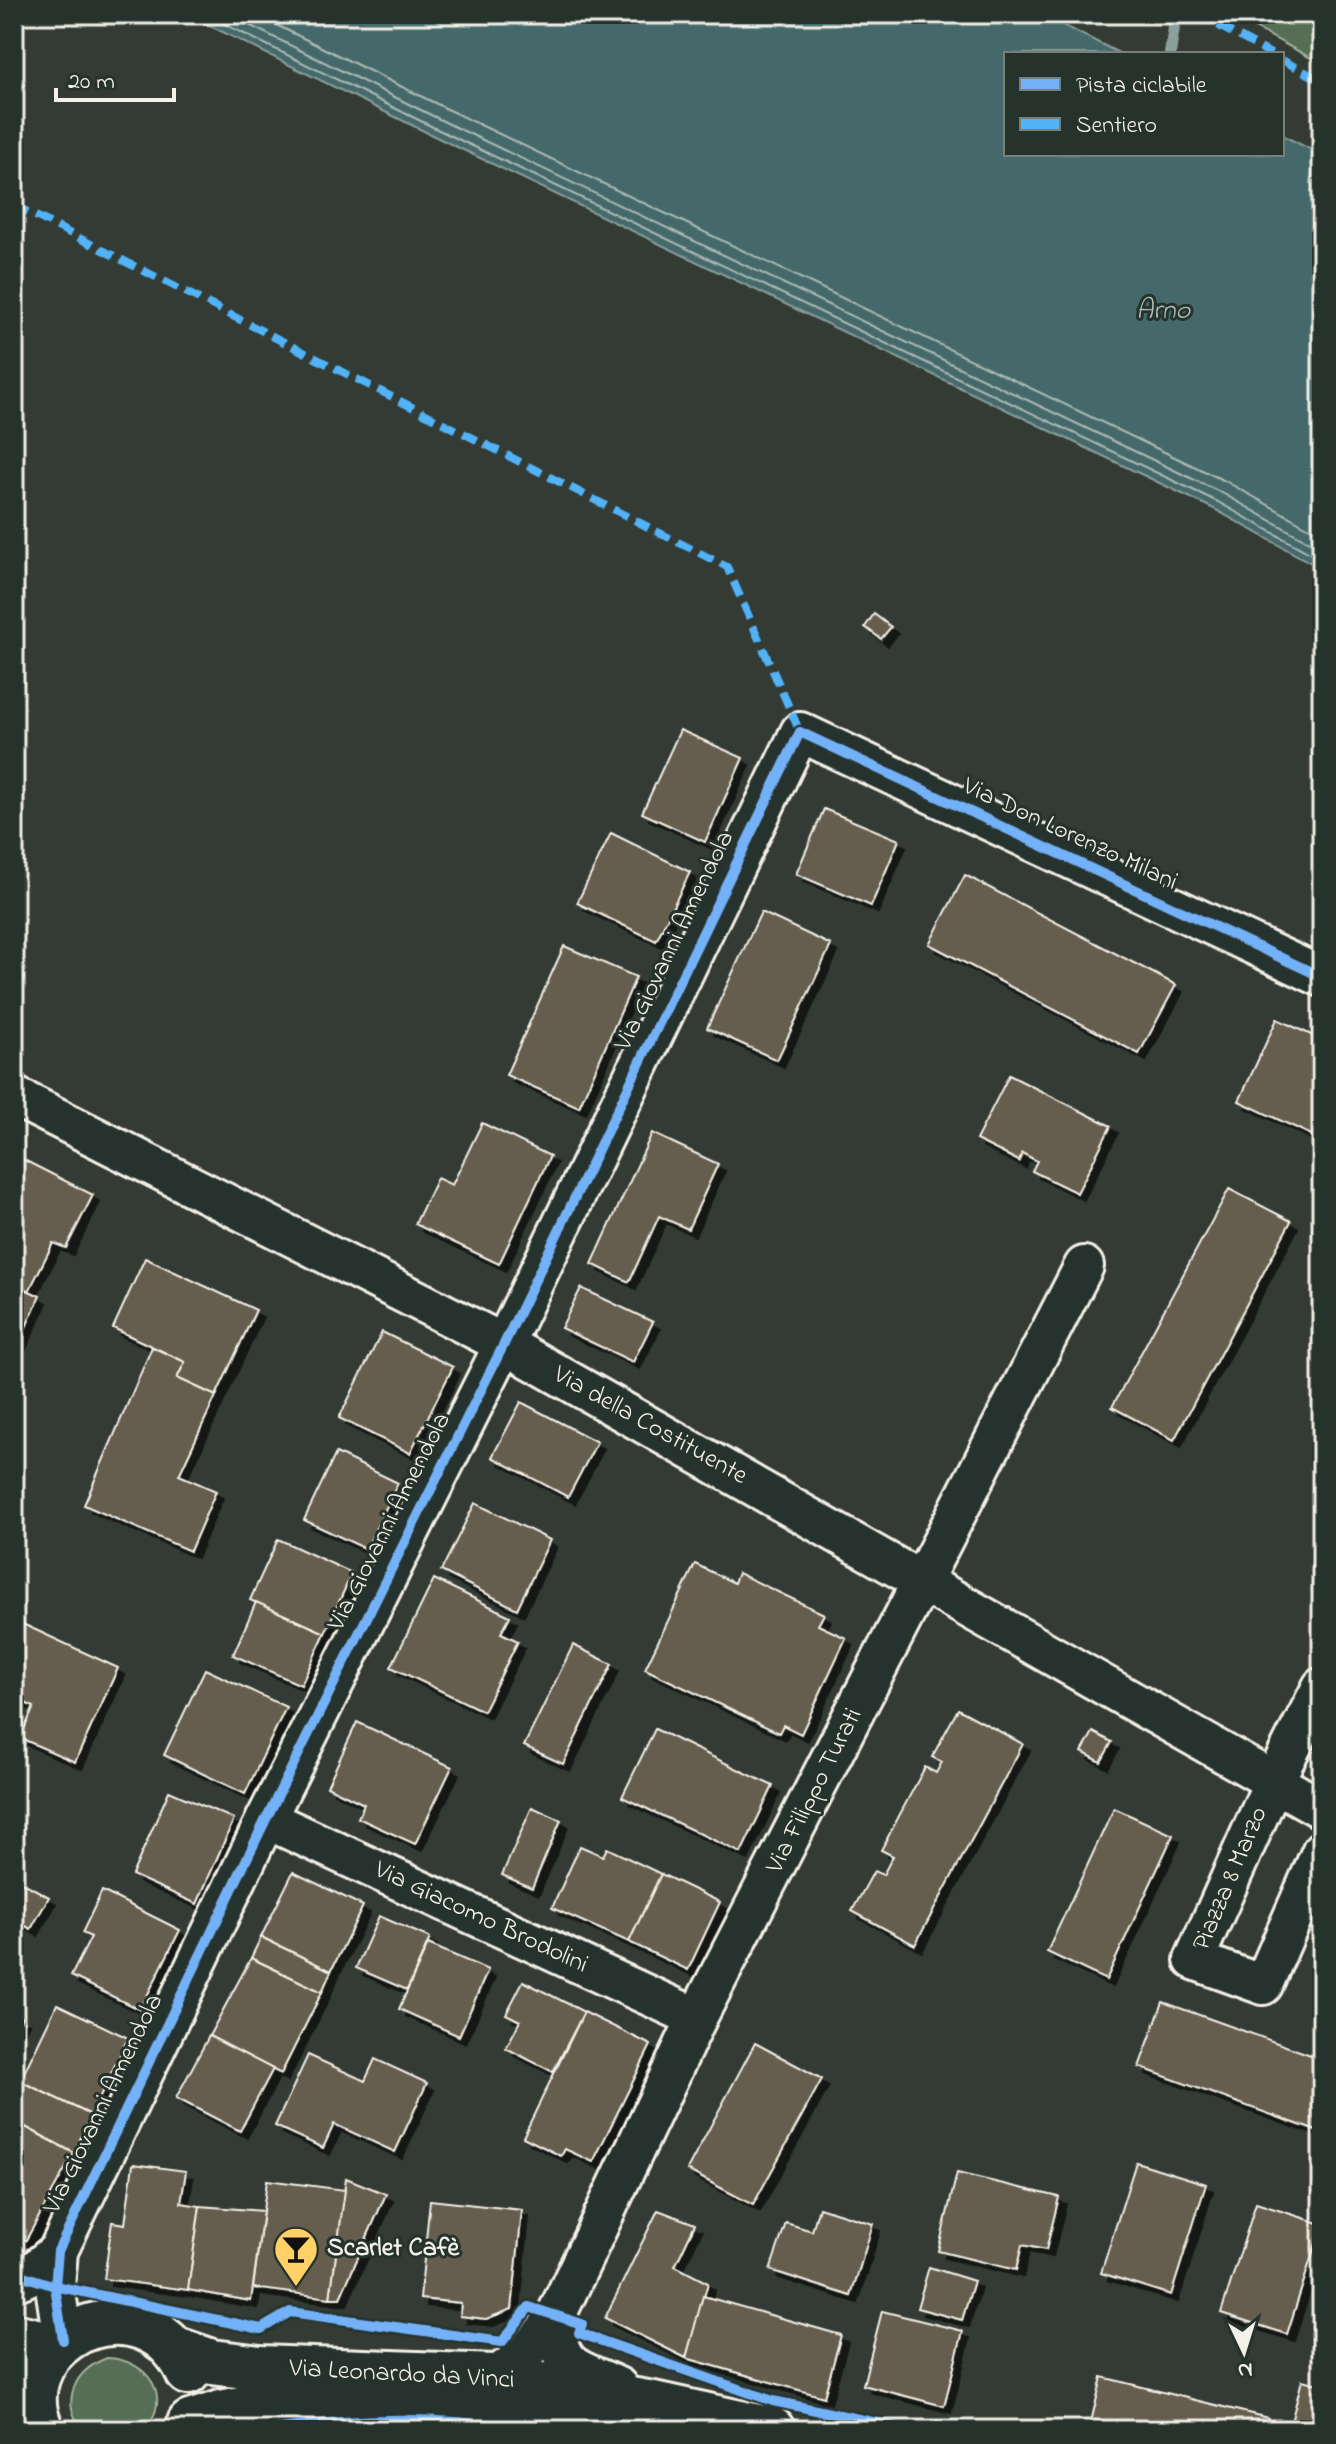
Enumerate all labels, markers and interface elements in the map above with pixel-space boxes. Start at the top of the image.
scale bar [56,52,174,102]
legend [1004,52,1284,156]
text: 20 m [68,65,115,100]
text: Pista ciclabile [1076,69,1207,104]
text: Sentiero [1076,109,1157,144]
water label: Arno [1136,291,1192,332]
street label: Via Don Lorenzo Milani [955,768,1184,902]
street label: Via Giovanni Amendola [605,825,745,1058]
street label: Via della Costituente [545,1356,754,1495]
street label: Via Giovanni Amendola [318,1406,462,1639]
street label: Via Filippo Turati [756,1702,873,1881]
street label: Piazza 8 Marzo [1184,1801,1278,1957]
street label: Via Giacomo Brodolini [367,1851,594,1984]
street label: Via Giovanni Amendola [34,1988,174,2221]
bar icon: Scarlet Cafè [272,2225,320,2288]
place label: Scarlet Cafè [327,2230,460,2268]
north arrow [1204,2312,1284,2392]
street label: Via Leonardo da Vinci [287,2350,516,2400]
text: N [1237,2352,1254,2385]

